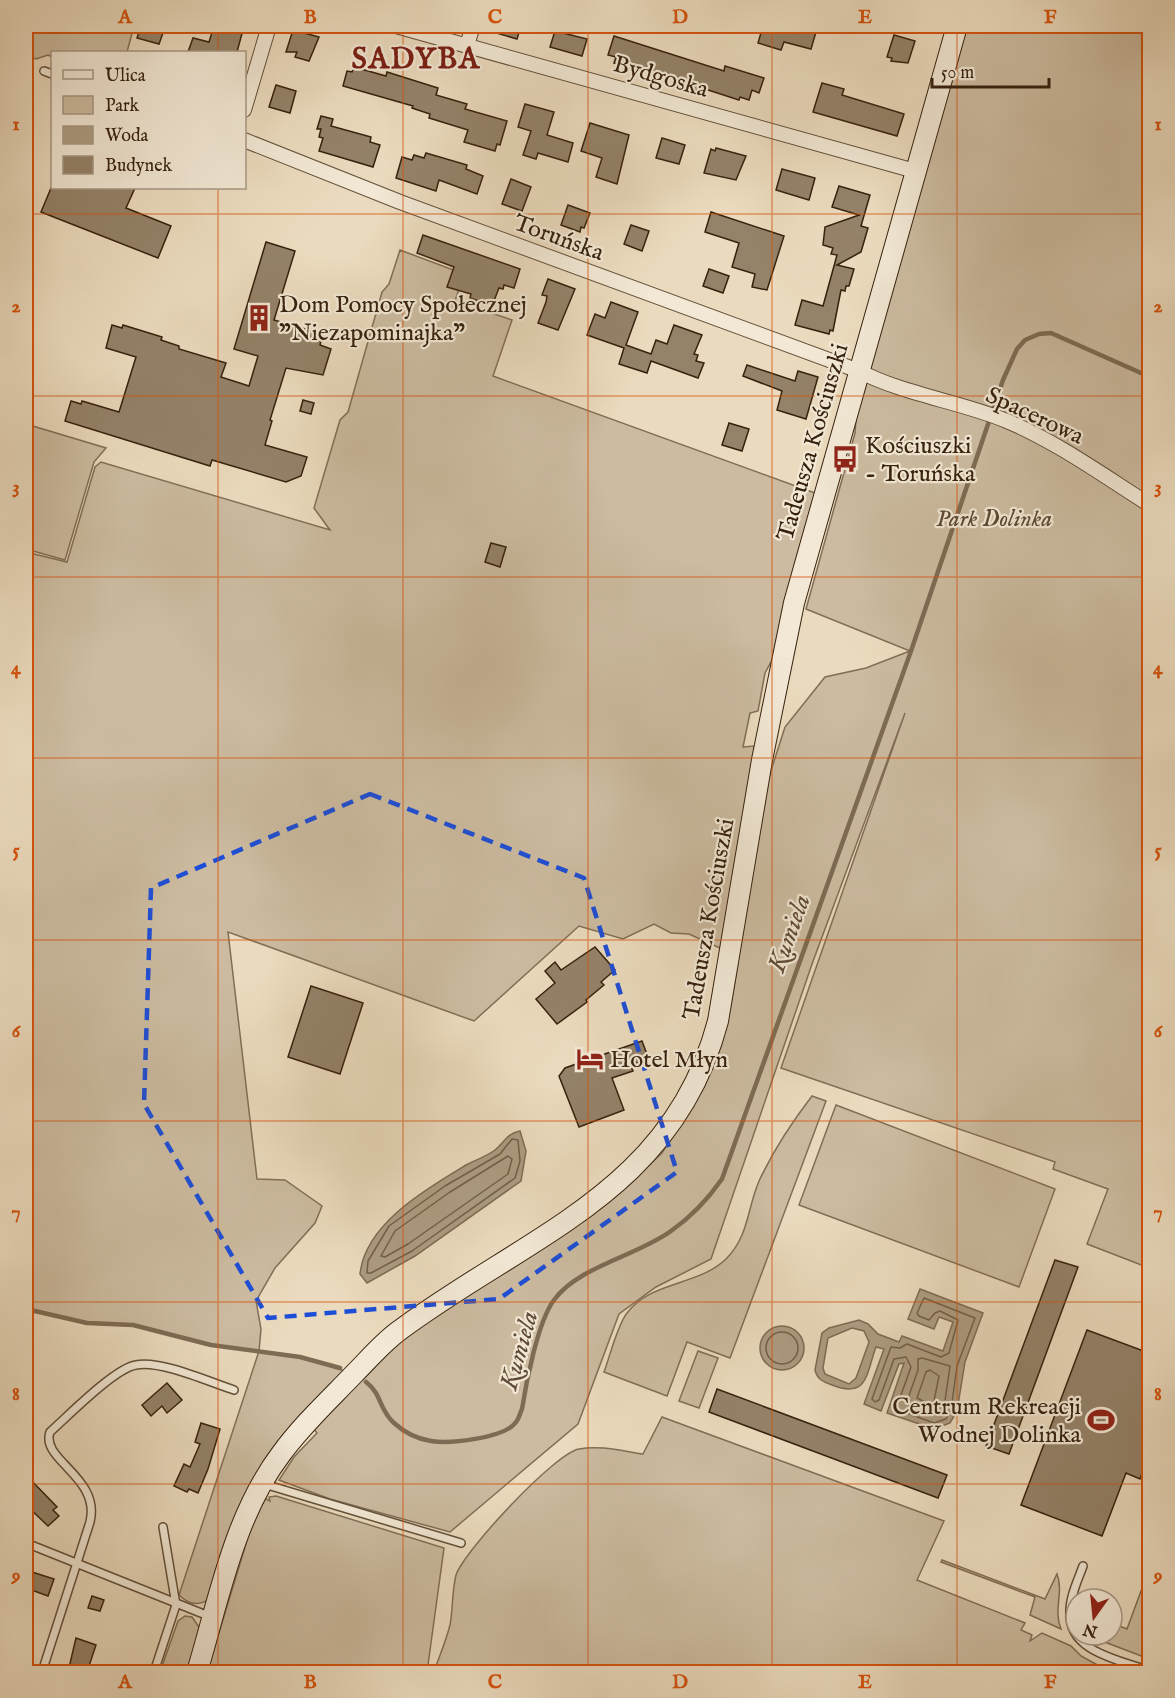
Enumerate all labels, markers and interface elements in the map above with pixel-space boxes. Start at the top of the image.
text: A [117,5,133,30]
text: B [303,5,317,30]
text: C [488,5,502,30]
text: D [672,5,688,30]
text: E [858,5,872,30]
text: F [1044,5,1057,30]
district label: SADYBA [352,41,481,79]
street label: Bydgoska [609,49,712,106]
legend [51,51,246,189]
scale bar [932,51,1049,89]
text: 50 m [941,62,974,85]
text: Ulica [105,65,146,88]
text: Park [105,95,140,118]
text: 1 [12,112,20,137]
text: 1 [1154,112,1162,137]
text: Woda [105,125,149,148]
text: Budynek [105,155,172,178]
street label: Toruńska [509,208,608,269]
place label: Dom Pomocy Społecznej "Niezapominajka" [279,290,527,349]
text: 2 [11,294,21,319]
text: 2 [1153,294,1163,319]
building icon: Dom Pomocy Społecznej "Niezapominajka" [244,303,274,333]
street label: Tadeusza Kościuszki [770,340,856,545]
street label: Spacerowa [980,380,1089,453]
place label: Kościuszki - Toruńska [865,431,976,490]
bus stop icon: Kościuszki - Toruńska [830,444,860,474]
text: 3 [12,475,20,500]
text: 3 [1154,475,1162,500]
park label: Park Dolinka [936,504,1052,535]
text: 4 [11,656,22,681]
text: 4 [1153,656,1164,681]
street label: Tadeusza Kościuszki [677,816,742,1022]
text: 5 [12,838,20,863]
text: 5 [1154,838,1162,863]
water label: Kumiela [760,890,819,978]
text: 6 [12,1019,22,1044]
text: 6 [1154,1019,1164,1044]
hotel icon: Hotel Młyn [575,1044,605,1074]
place label: Hotel Młyn [610,1045,728,1076]
text: 7 [11,1200,21,1225]
text: 7 [1153,1200,1163,1225]
water label: Kumiela [492,1307,546,1395]
text: 8 [12,1382,20,1407]
text: 8 [1154,1382,1162,1407]
place label: Centrum Rekreacji Wodnej Dolinka [892,1392,1082,1451]
sports icon: Centrum Rekreacji Wodnej Dolinka [1086,1405,1116,1435]
text: 9 [11,1563,21,1588]
text: 9 [1153,1563,1163,1588]
north arrow [1064,1587,1124,1647]
text: N [1081,1618,1101,1641]
text: A [117,1670,133,1695]
text: B [303,1670,317,1695]
text: C [488,1670,502,1695]
text: D [672,1670,688,1695]
text: E [858,1670,872,1695]
text: F [1044,1670,1057,1695]

